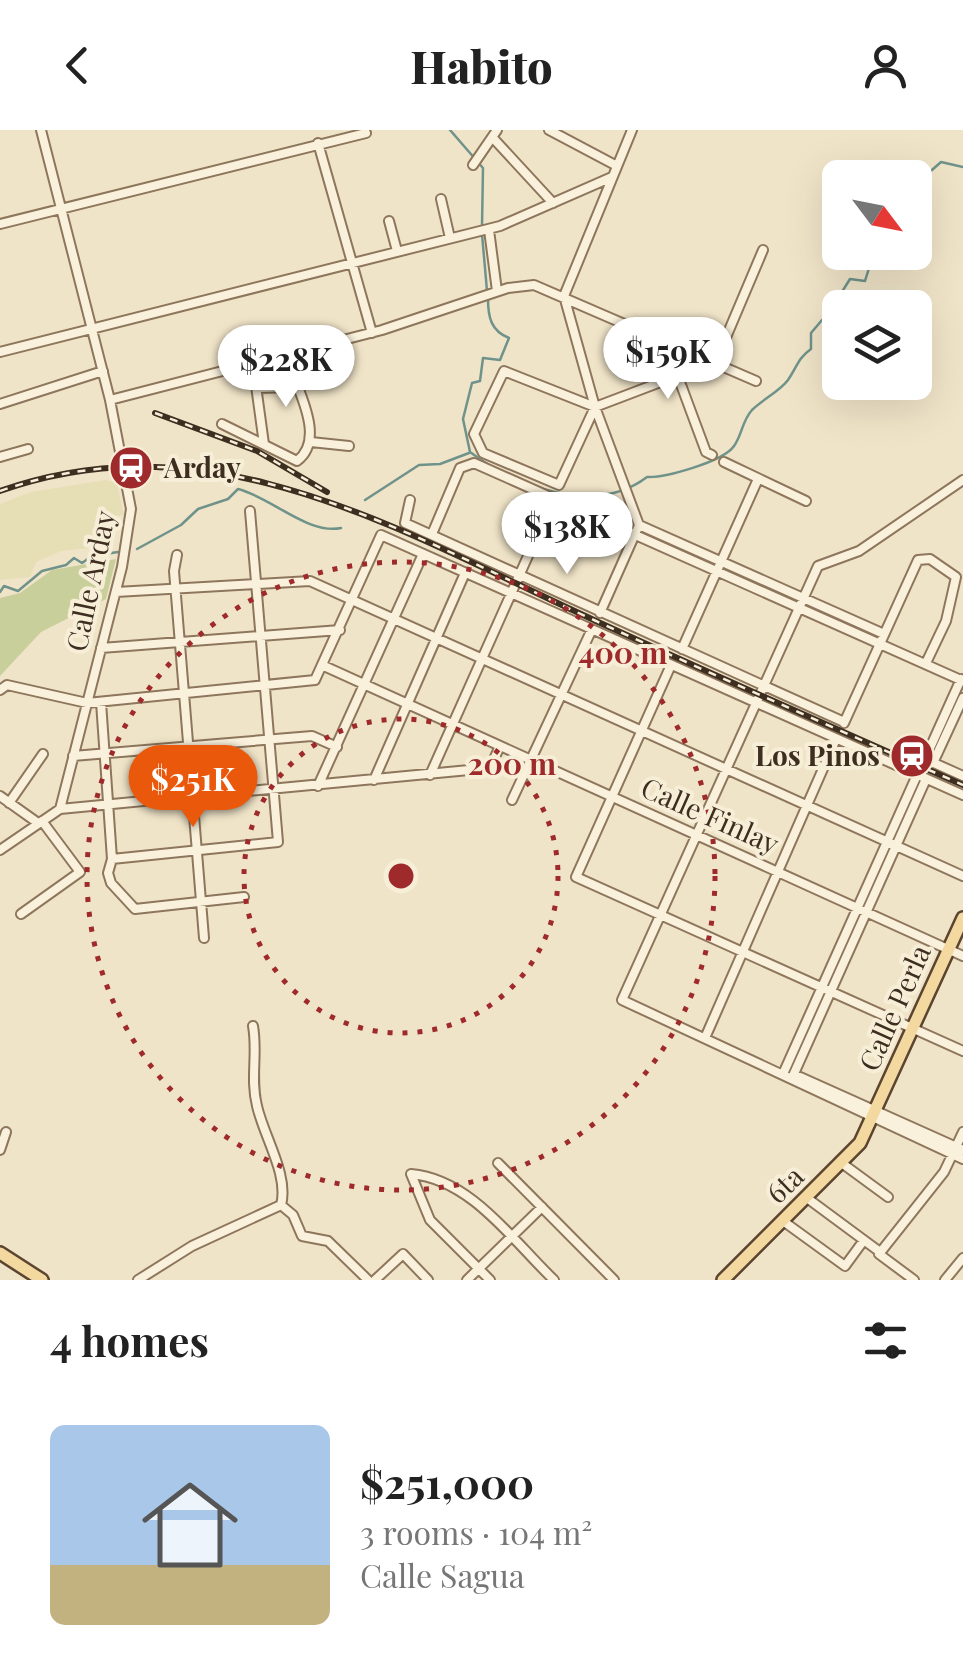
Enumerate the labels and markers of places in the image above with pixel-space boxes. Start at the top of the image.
pin: $159K [598,317,738,402]
pin: $228K [216,325,356,410]
station icon: Arday [108,445,154,491]
place label: Arday [163,448,241,485]
pin: $138K [497,492,637,577]
station icon: Los Pinos [889,733,935,779]
place label: Los Pinos [755,736,880,773]
pin: $251K [123,745,263,830]
centre of rings [383,858,419,894]

